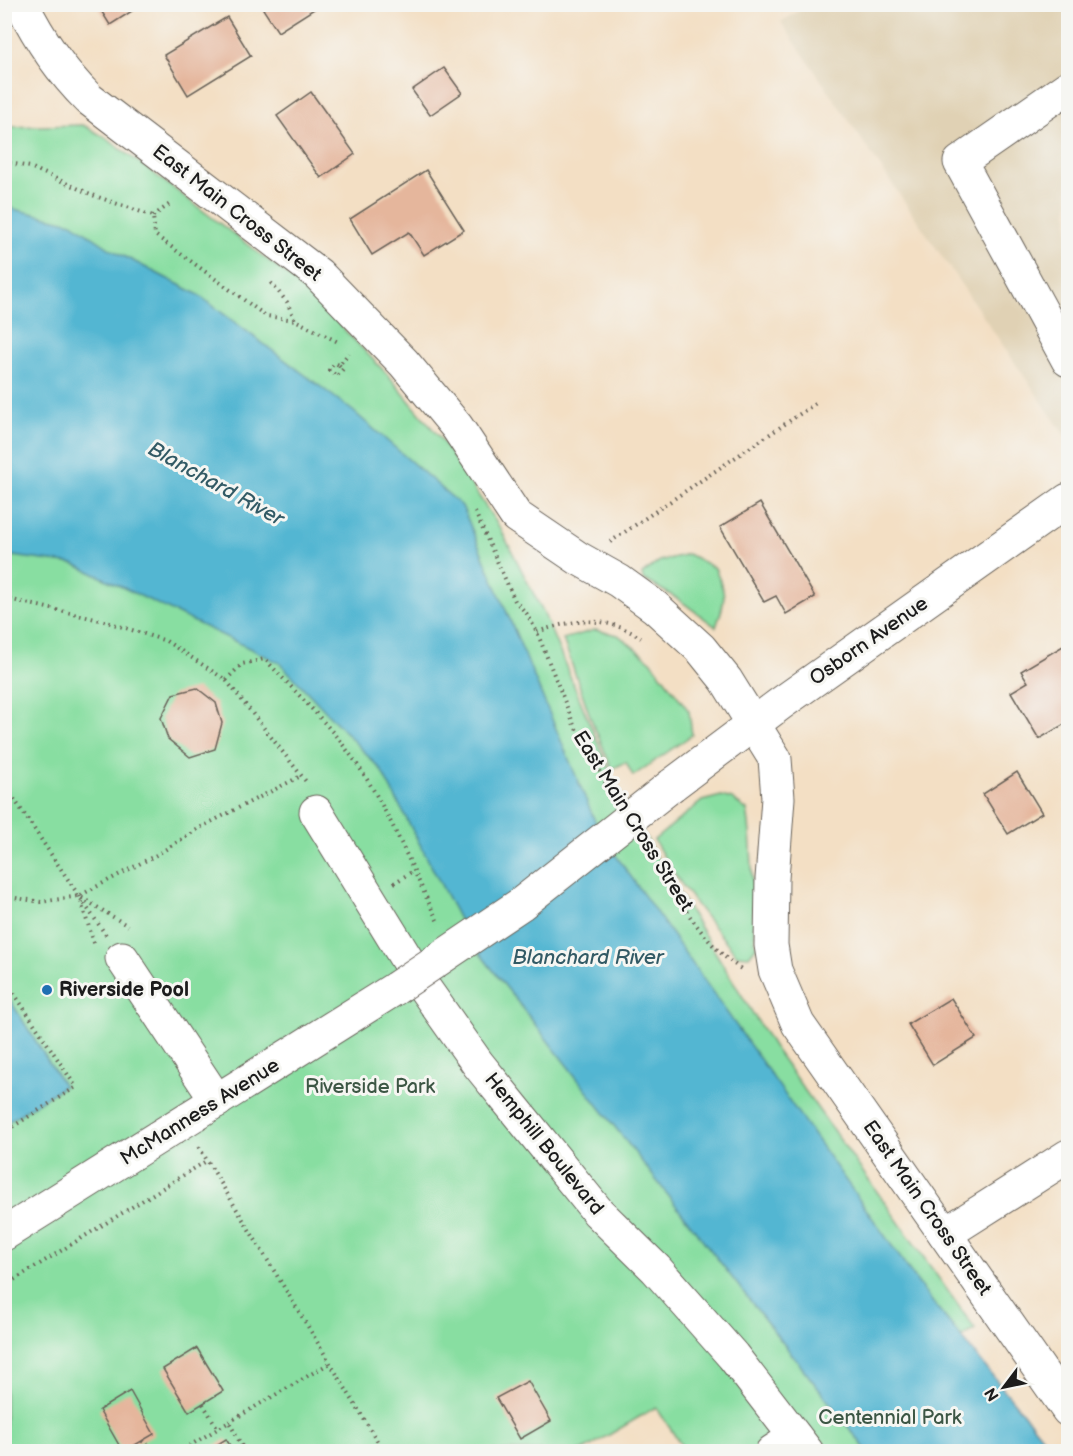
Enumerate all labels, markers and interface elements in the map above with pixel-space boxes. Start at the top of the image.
street label: East Main Cross Street [148,140,326,286]
water label: Blanchard River [144,436,289,532]
street label: Osborn Avenue [805,591,933,691]
street label: East Main Cross Street [568,726,698,916]
water label: Blanchard River [513,945,665,970]
place label: Riverside Pool [59,978,189,1002]
marker: Riverside Pool [40,983,54,997]
street label: McManness Avenue [116,1053,284,1171]
street label: Hemphill Boulevard [479,1068,609,1220]
park label: Riverside Park [305,1075,435,1099]
street label: East Main Cross Street [858,1116,996,1300]
north arrow [974,1357,1034,1417]
text: N [981,1384,1004,1404]
park label: Centennial Park [818,1406,962,1430]

